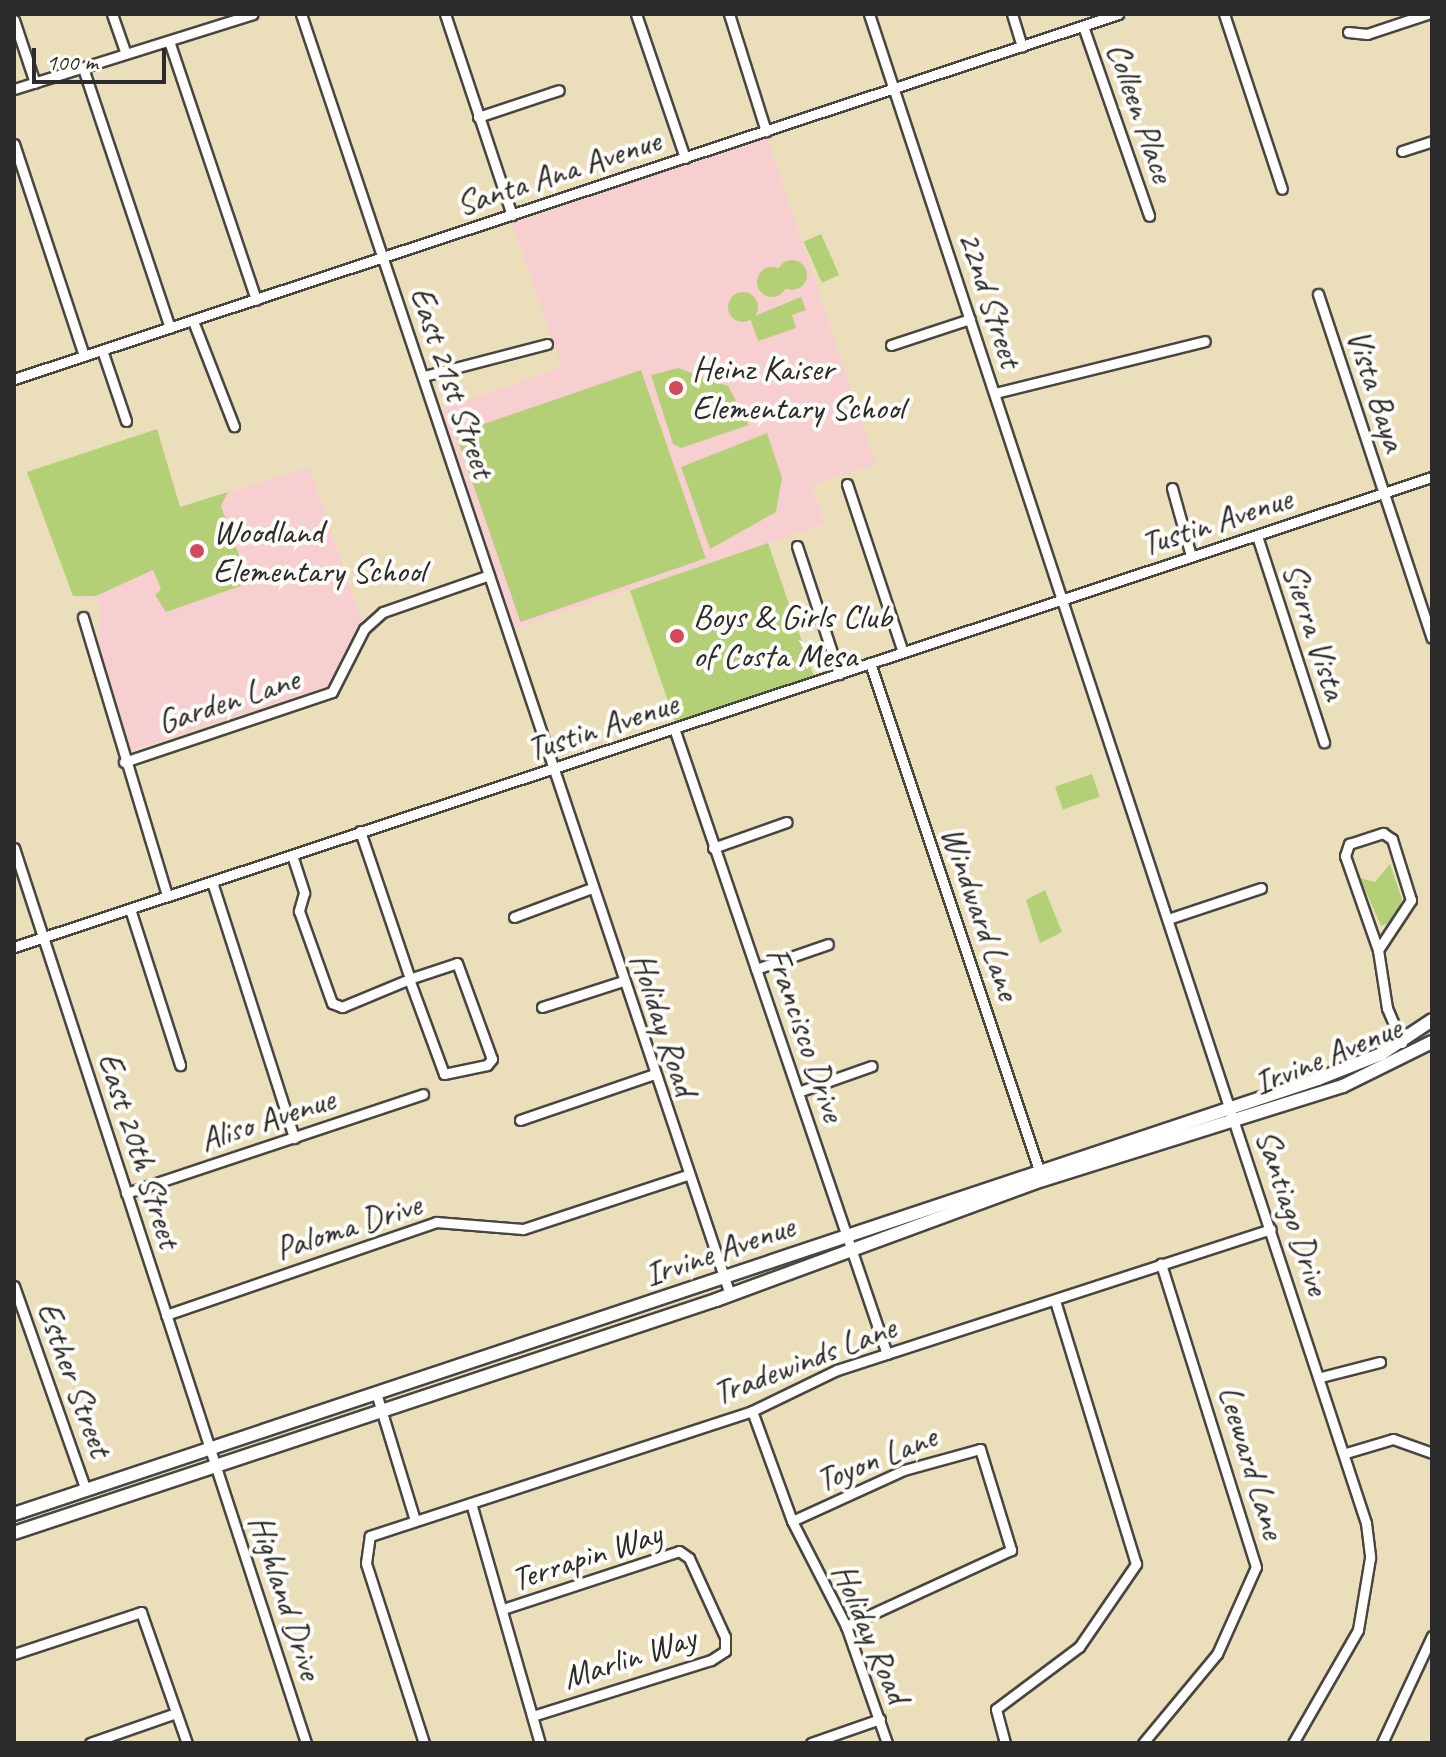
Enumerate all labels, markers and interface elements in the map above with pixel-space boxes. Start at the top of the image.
scale bar [36,32,170,82]
street label: Colleen Place [1098,37,1184,187]
text: 100 m [46,47,98,77]
street label: Santa Ana Avenue [451,120,665,224]
street label: 22nd Street [950,225,1032,373]
street label: East 21st Street [401,281,505,483]
street label: Vista Baya [1338,324,1416,456]
place label: Heinz Kaiser Elementary School [692,348,904,428]
marker: Heinz Kaiser Elementary School [667,379,685,397]
street label: Tustin Avenue [1136,478,1296,564]
place label: Woodland Elementary School [213,511,425,590]
marker: Woodland Elementary School [188,542,206,560]
street label: Sierra Vista [1274,558,1356,704]
place label: Boys & Girls Club of Costa Mesa [693,596,892,676]
marker: Boys & Girls Club of Costa Mesa [668,627,686,645]
street label: Garden Lane [152,658,304,742]
street label: Tustin Avenue [522,683,682,769]
street label: Windward Lane [932,821,1030,1005]
street label: Francisco Drive [757,942,855,1126]
street label: Holiday Road [622,948,706,1100]
street label: Irvine Avenue [1247,1007,1407,1103]
street label: East 20th Street [89,1047,191,1253]
street label: Aliso Avenue [195,1078,339,1160]
street label: Santiago Drive [1247,1124,1339,1300]
street label: Paloma Drive [270,1183,426,1269]
street label: Irvine Avenue [639,1205,799,1295]
street label: Esther Street [28,1296,122,1462]
street label: Tradewinds Lane [707,1306,901,1414]
street label: Leeward Lane [1209,1381,1295,1543]
street label: Toyon Lane [809,1415,943,1501]
street label: Highland Drive [240,1510,332,1684]
street label: Terrapin Way [506,1513,666,1599]
street label: Holiday Road [823,1557,919,1709]
street label: Marlin Way [557,1616,701,1698]

